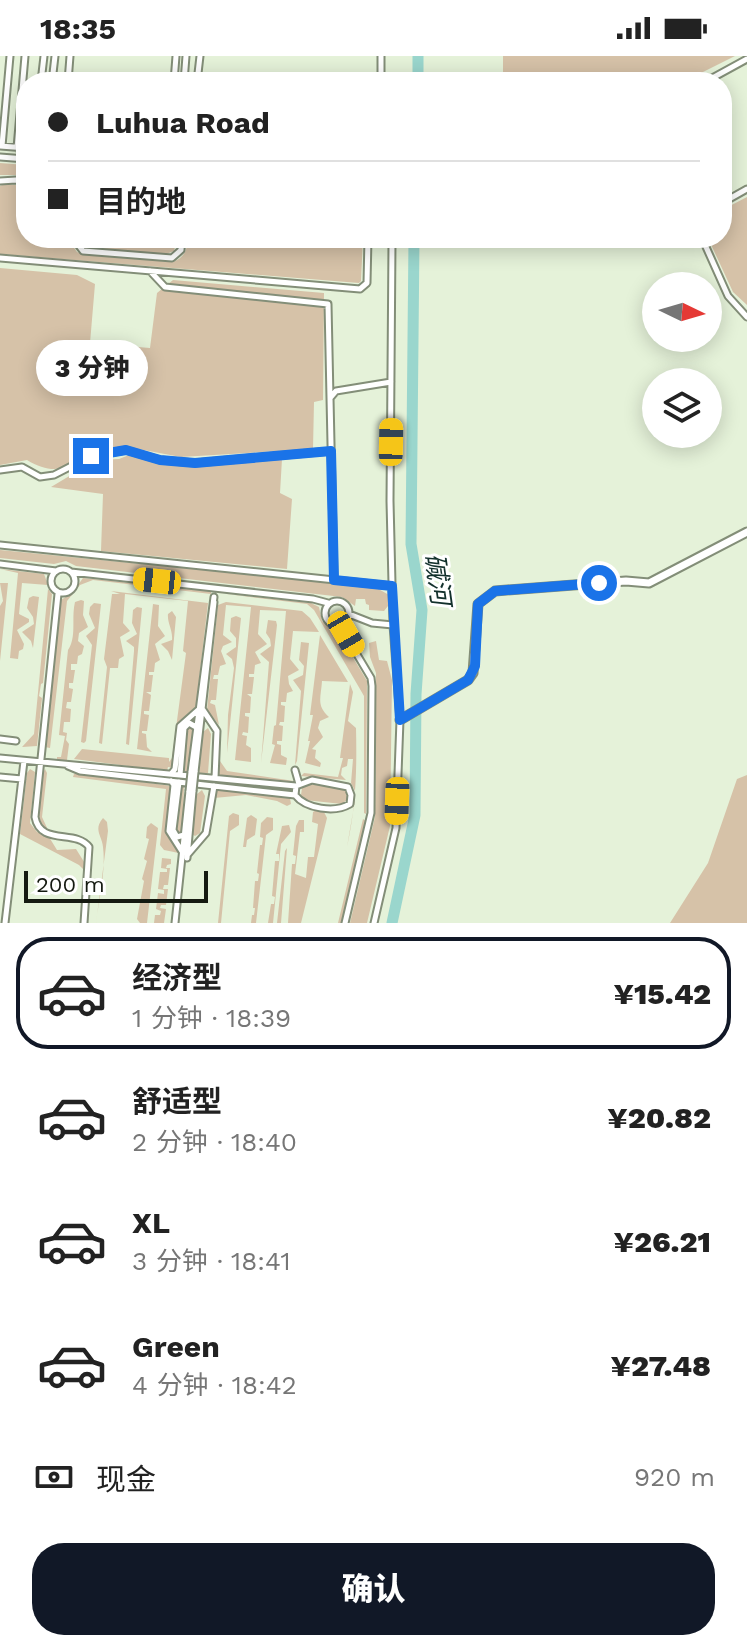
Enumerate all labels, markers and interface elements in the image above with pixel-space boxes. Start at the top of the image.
text: 18:35 [40,11,116,46]
text: Luhua Road [96,105,270,140]
text: 目的地 [96,184,186,219]
north arrow [642,272,722,352]
map controls [642,272,722,448]
callout: 3 分钟 [35,340,147,396]
text: 3 分钟 [55,353,129,383]
button: layers [642,368,722,448]
car [379,418,403,466]
route end [73,438,109,474]
water label: 碱河 [420,551,457,612]
route start [581,565,617,601]
car [132,567,182,595]
car [324,607,368,661]
car [384,777,410,825]
scale bar [24,867,208,903]
text: 200 m [36,872,105,897]
icon: car [36,957,108,1029]
text: 经济型 [132,960,222,995]
text: ¥15.42 [613,976,711,1011]
text: 1 分钟 · 18:39 [132,1003,291,1033]
icon: car [36,1081,108,1153]
text: 舒适型 [132,1084,222,1119]
text: ¥20.82 [607,1100,711,1135]
text: 2 分钟 · 18:40 [132,1127,297,1157]
icon: car [36,1205,108,1277]
text: XL [132,1205,170,1240]
text: ¥26.21 [614,1224,711,1259]
text: 3 分钟 · 18:41 [132,1246,291,1276]
icon: car [36,1329,108,1401]
text: Green [132,1329,220,1364]
text: ¥27.48 [610,1348,711,1383]
text: 4 分钟 · 18:42 [132,1370,297,1400]
icon: cash [32,1455,76,1499]
text: 现金 [96,1462,156,1497]
text: 920 m [634,1462,715,1492]
button: 确认 [32,1543,715,1635]

